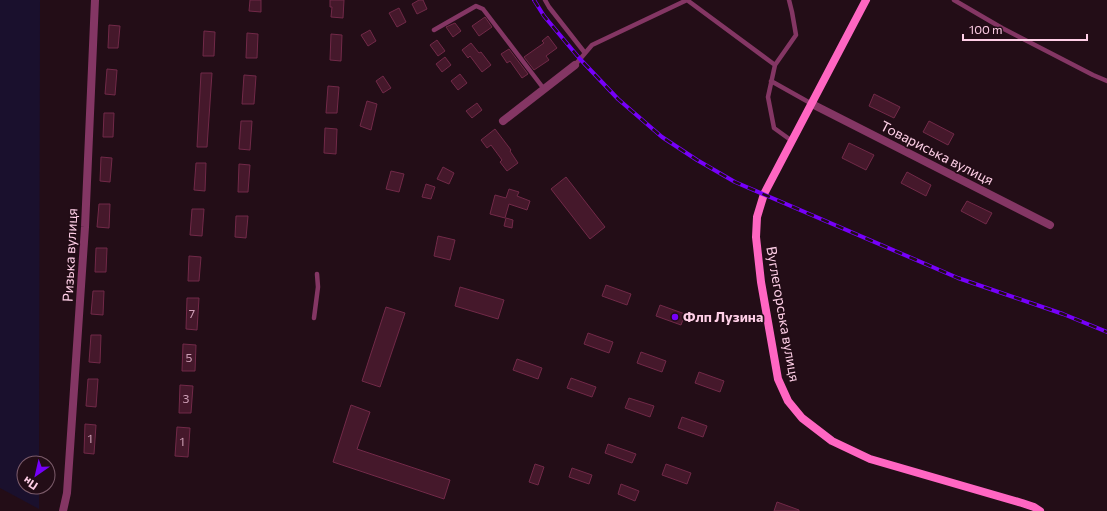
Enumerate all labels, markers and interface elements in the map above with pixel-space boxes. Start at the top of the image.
scale bar [963,16,1087,42]
text: 100 m [969,22,1003,36]
street label: Товариська вулиця [878,117,997,188]
street label: Ризька вулиця [59,208,80,302]
street label: Вуглегорська вулиця [763,245,804,383]
house number: 7 [189,306,195,320]
place label: Флп Лузина [683,308,763,325]
marker: Флп Лузина [670,312,680,322]
house number: 5 [186,350,193,364]
house number: 3 [183,391,190,405]
house number: 1 [87,431,93,445]
house number: 1 [179,434,185,448]
north arrow [16,455,56,495]
text: Пн [20,474,40,493]

